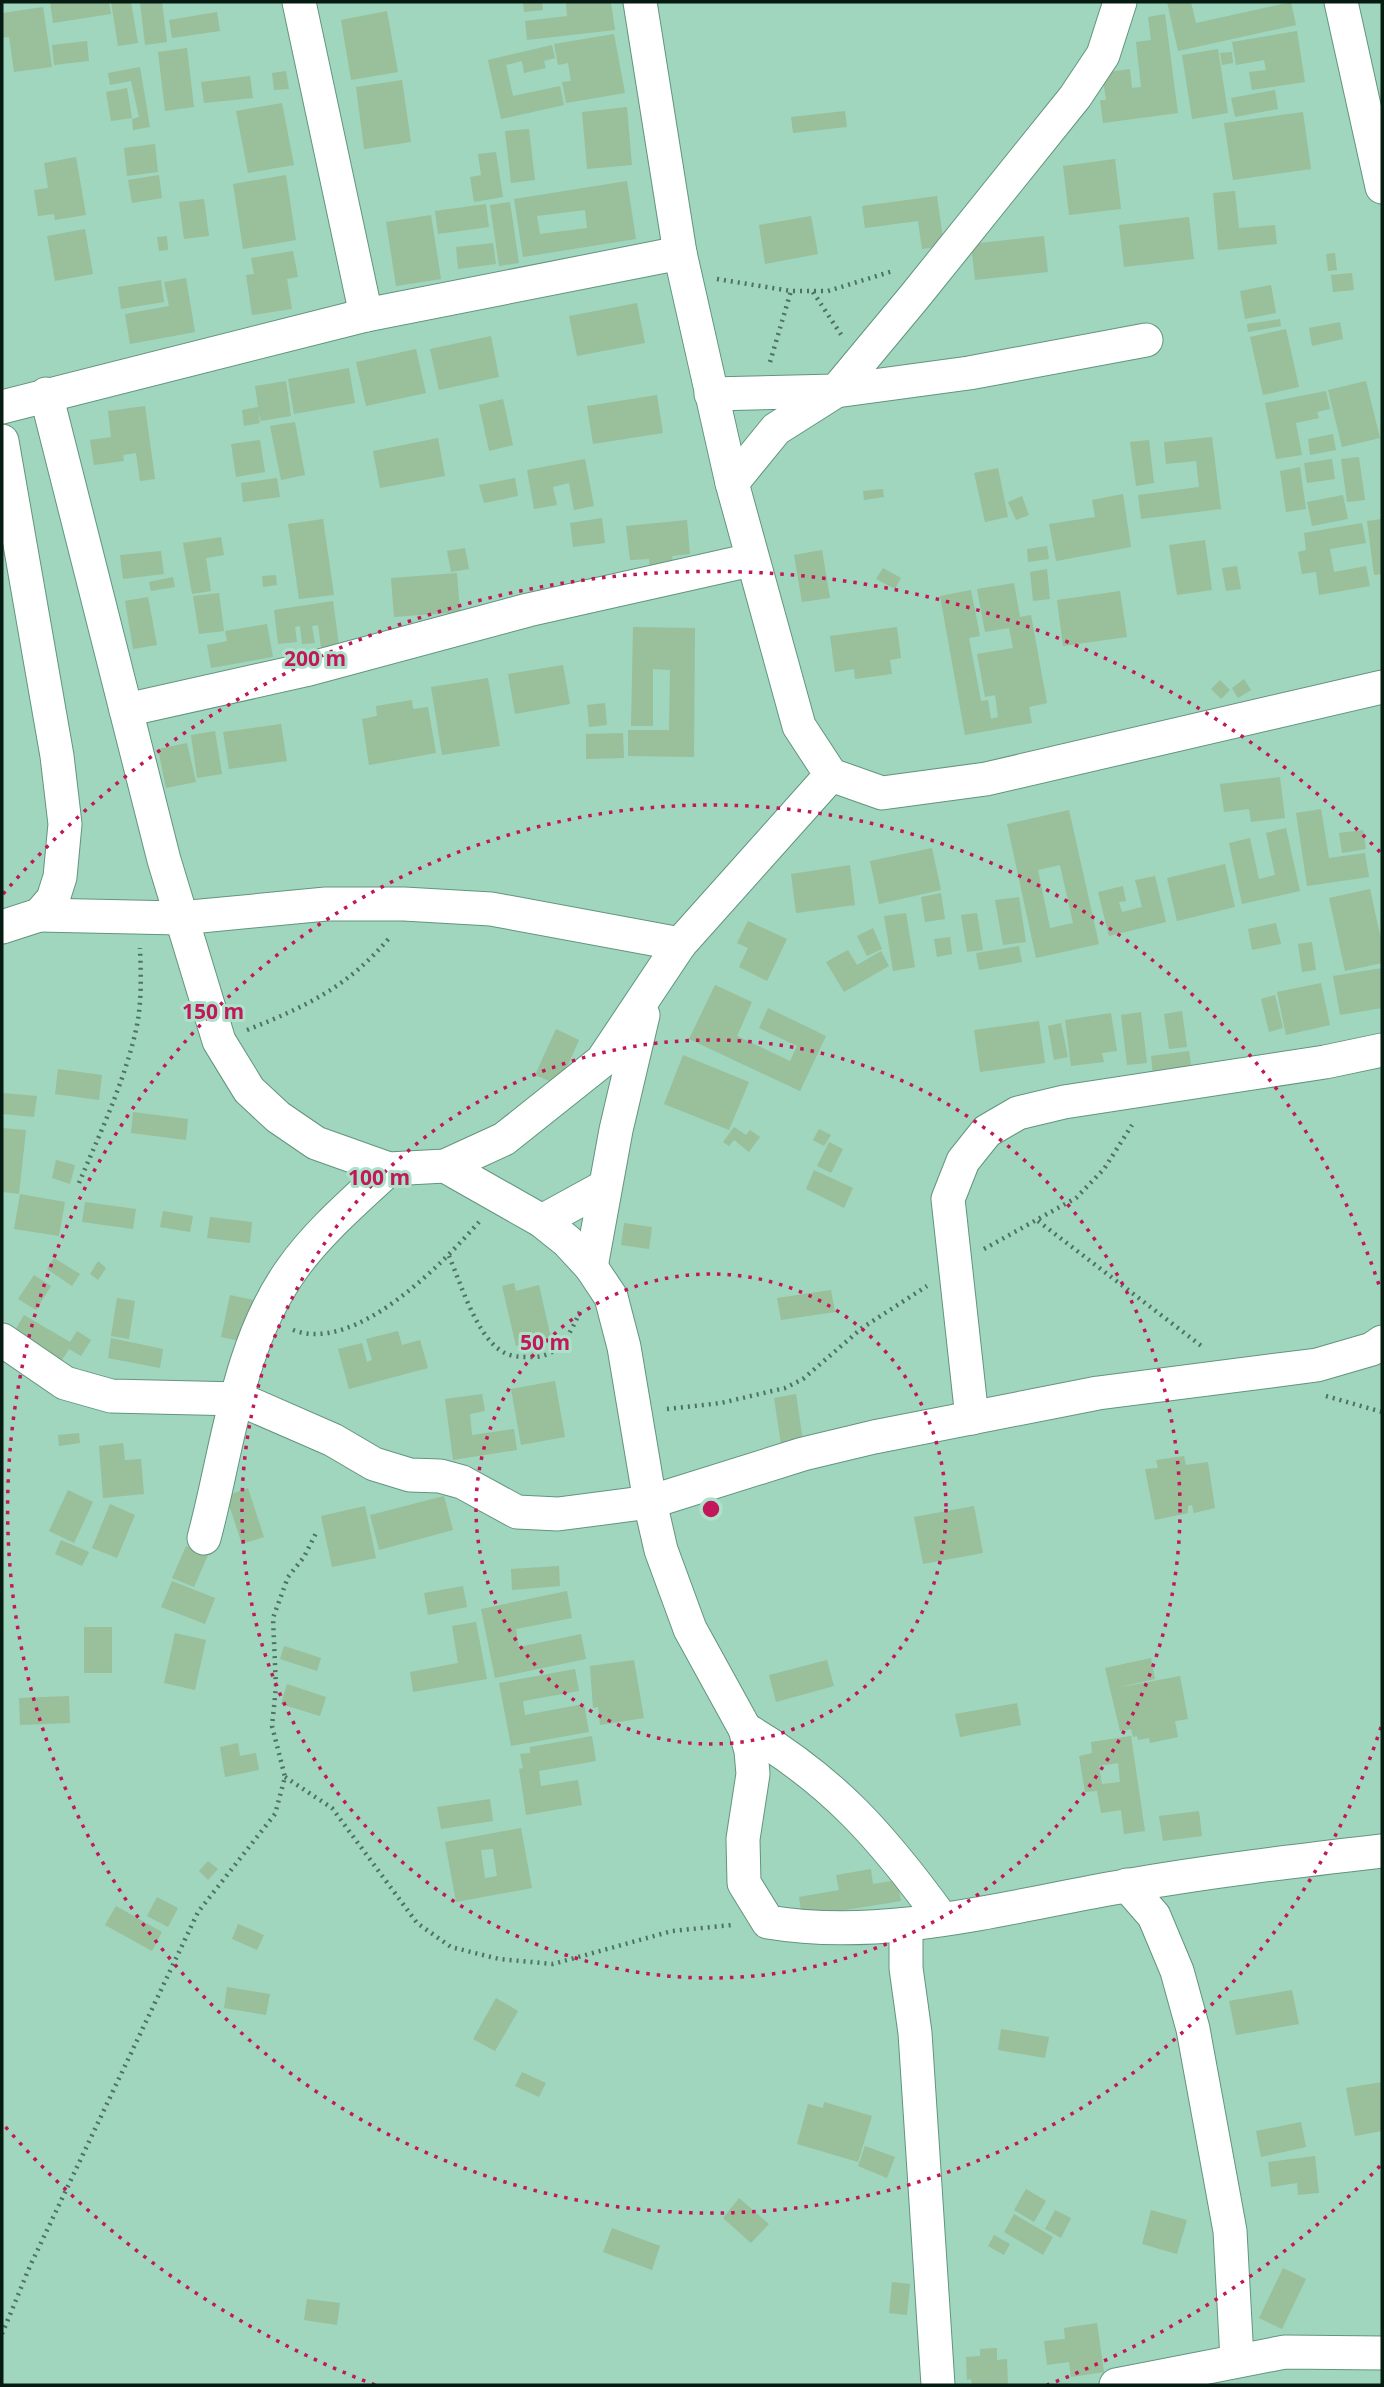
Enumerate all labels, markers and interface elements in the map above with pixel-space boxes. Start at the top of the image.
text: 200 m [284,644,346,672]
text: 150 m [182,997,244,1025]
text: 100 m [348,1163,410,1191]
text: 50 m [520,1328,570,1356]
centre of rings [699,1497,723,1521]

